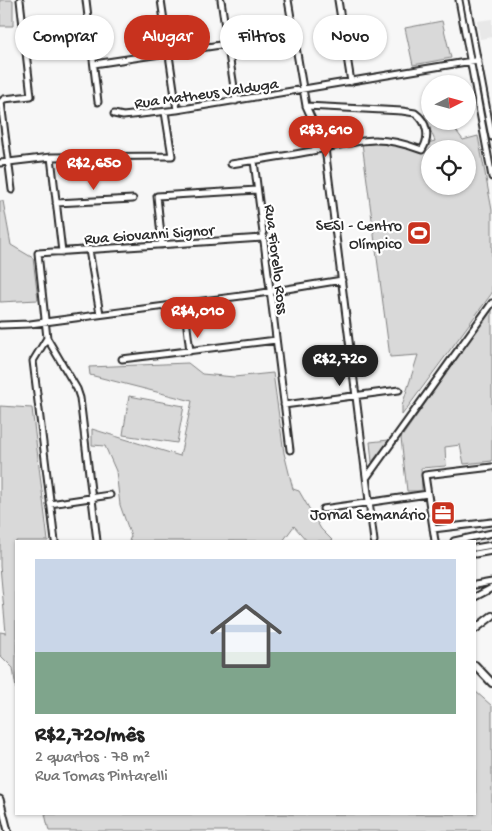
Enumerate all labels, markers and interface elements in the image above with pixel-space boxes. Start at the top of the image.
chip: Comprar [15,15,114,60]
chip: Alugar [124,15,210,60]
chip: Filtros [220,15,303,60]
chip: Novo [313,15,387,60]
north arrow [421,75,476,130]
map controls [421,75,476,195]
street label: Rua Matheus Valduga [133,76,281,115]
pin: R$3,610 [280,116,372,158]
text: R$3,610 [300,122,352,141]
button: locate [421,140,476,195]
pin: R$2,650 [48,148,140,191]
text: R$2,650 [67,155,121,174]
street label: Rua Fiorello Ross [258,204,291,316]
place label: SESI - Centro Olímpico [316,218,402,255]
sports icon: SESI - Centro Olímpico [406,220,432,246]
street label: Rua Giovanni Signor [84,222,216,251]
pin: R$4,010 [152,296,244,339]
text: R$4,010 [172,303,224,322]
pin: R$2,720 [294,344,386,387]
text: R$2,720 [313,351,367,370]
office icon: Jornal Semanário [430,500,456,526]
place label: Jornal Semanário [310,507,426,526]
icon: home [201,591,291,681]
text: R$2,720/mês [35,724,144,749]
text: 2 quartos · 78 m² [35,749,150,768]
text: Rua Tomas Pintarelli [35,768,168,787]

